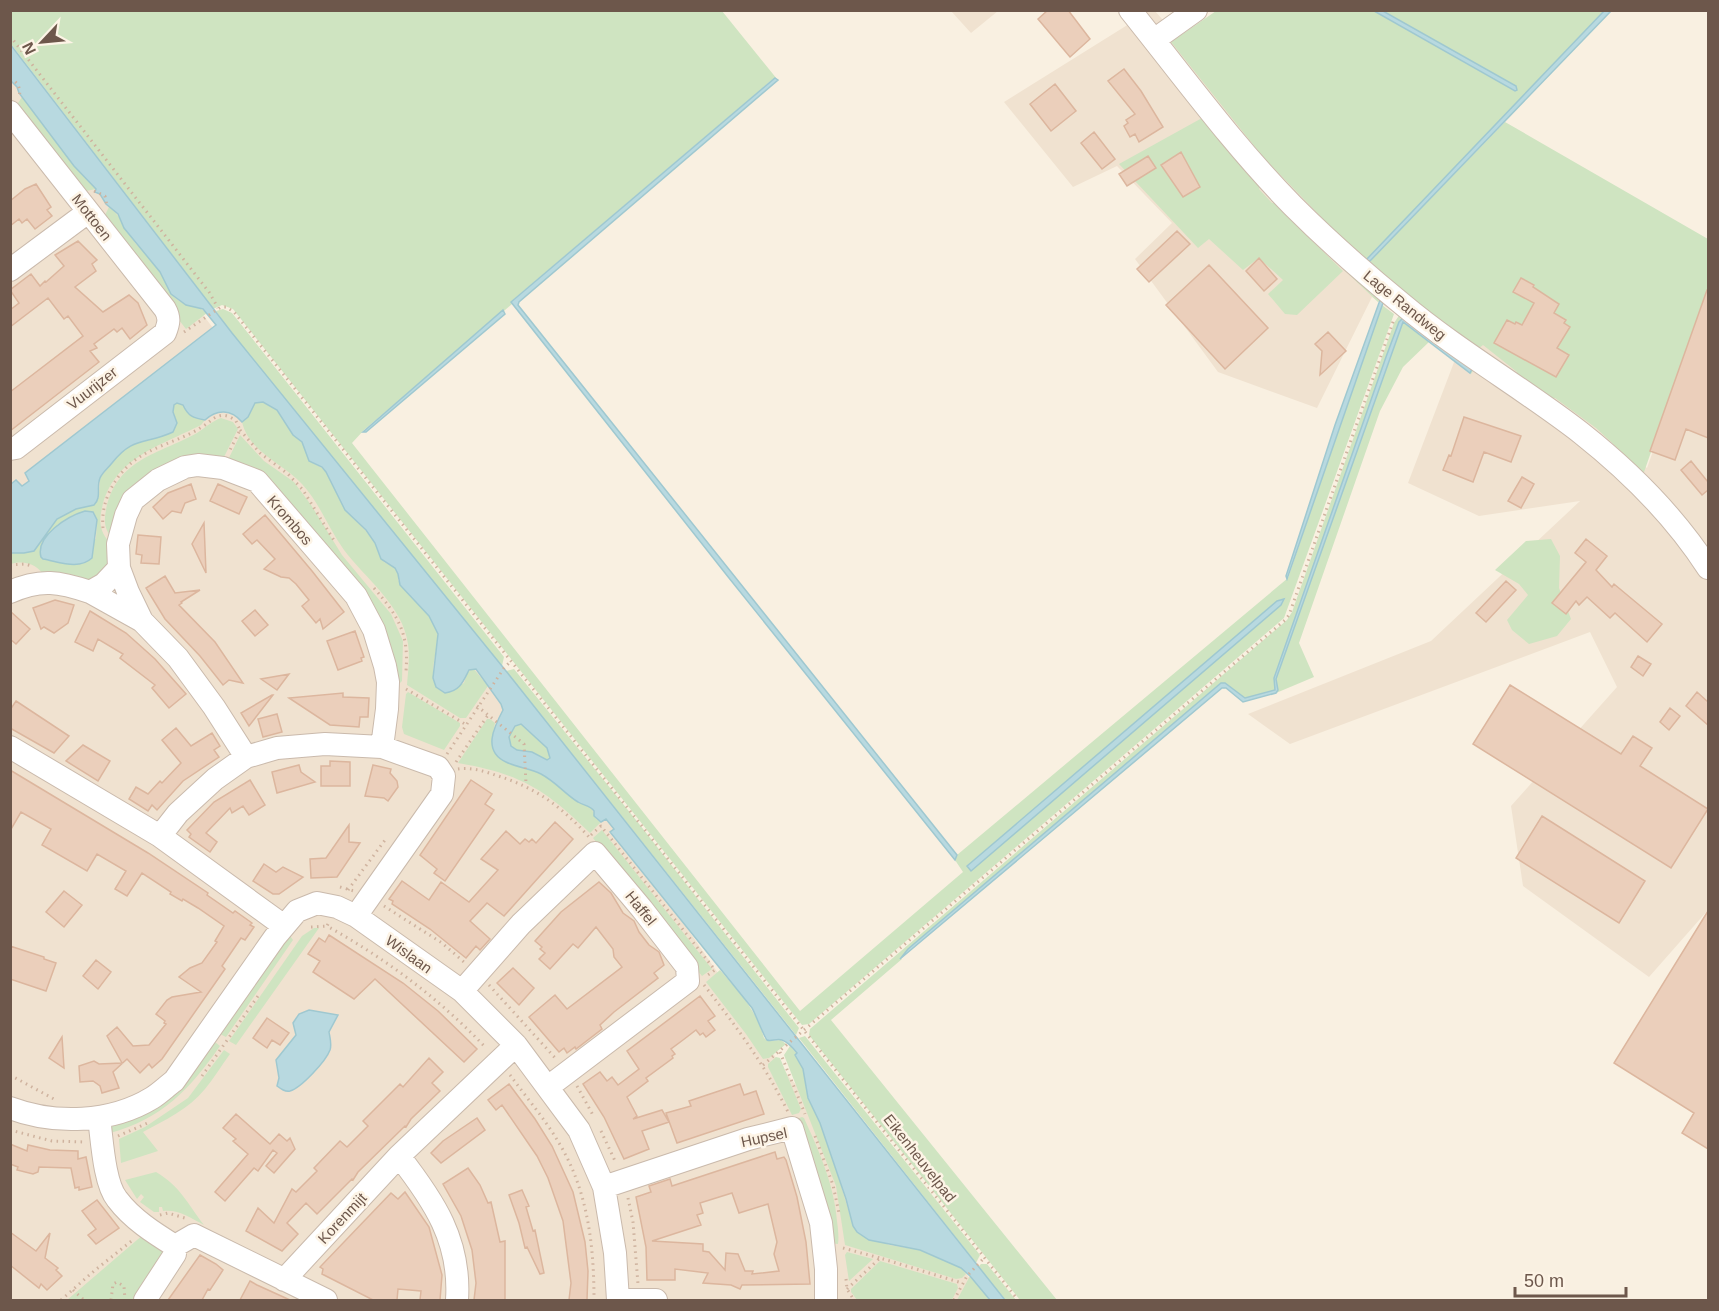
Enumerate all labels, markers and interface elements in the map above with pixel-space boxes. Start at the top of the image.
north arrow [12,12,72,72]
text: N [19,39,39,57]
street label: Mottoen [69,190,115,244]
street label: Lage Randweg [1360,267,1450,343]
street label: Vuurijzer [64,363,120,413]
street label: Krombos [264,492,316,548]
street label: Haffel [622,888,660,928]
street label: Wislaan [382,931,436,977]
street label: Eikenheuvelpad [880,1111,960,1205]
street label: Hupsel [739,1124,789,1150]
street label: Korenmijt [314,1188,370,1247]
scale bar [1515,1260,1626,1298]
text: 50 m [1524,1271,1564,1291]

